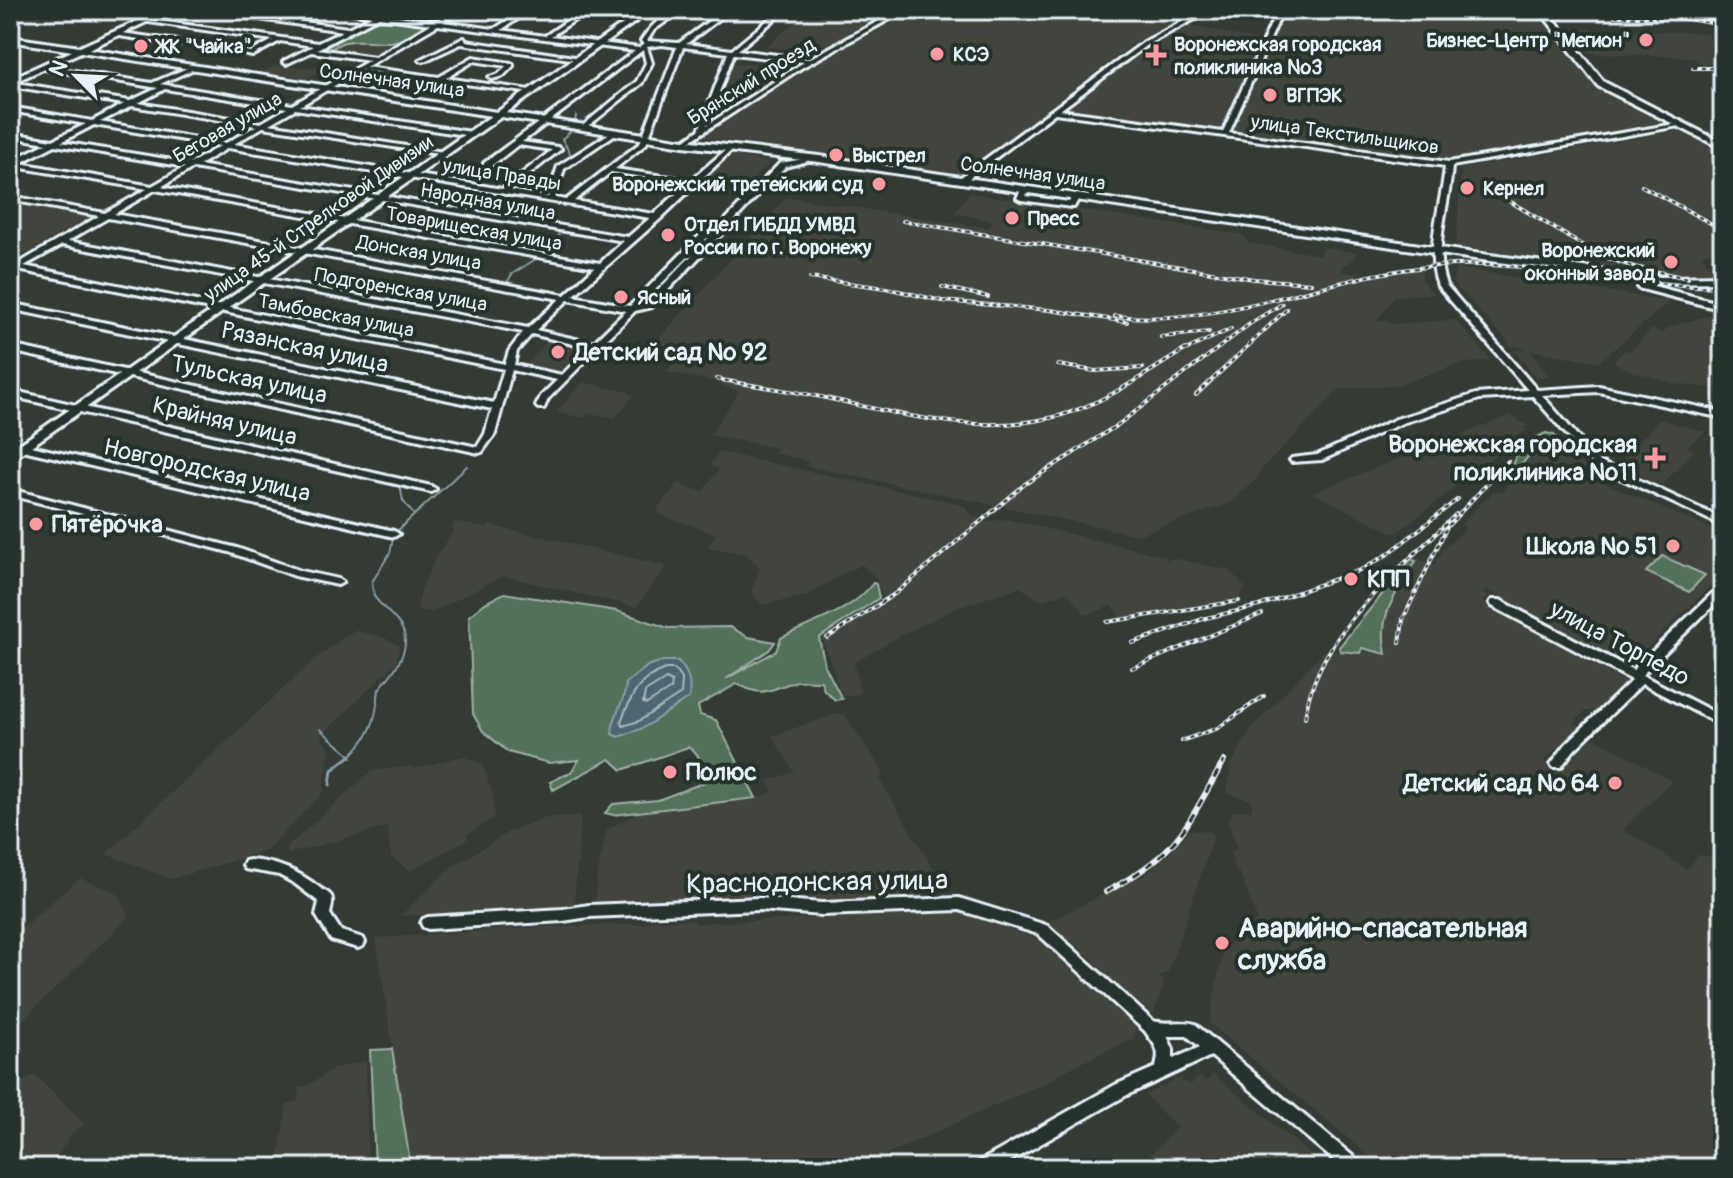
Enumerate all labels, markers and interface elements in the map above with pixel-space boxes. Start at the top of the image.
place label: Бизнес-Центр "Мегион" [1426,28,1630,53]
marker: Бизнес-Центр "Мегион" [1637,31,1655,49]
street label: Брянский проезд [683,32,820,131]
place label: Воронежская городская поликлиника №3 [1174,32,1381,80]
place label: ЖК "Чайка" [154,34,252,59]
north arrow [36,36,116,116]
marker: ЖК "Чайка" [132,37,150,55]
place label: КСЭ [953,42,989,67]
marker: Воронежская городская поликлиника №3 [1145,44,1167,66]
marker: КСЭ [928,45,946,63]
text: N [43,56,75,81]
street label: Солнечная улица [318,58,466,103]
place label: ВГПЭК [1286,83,1342,108]
street label: Беговая улица [168,86,286,169]
marker: ВГПЭК [1261,86,1279,104]
street label: улица Текстильщиков [1248,109,1441,160]
street label: улица 45-й Стрелковой Дивизии [198,130,438,308]
place label: Выстрел [852,143,926,168]
marker: Выстрел [827,146,845,164]
street label: Солнечная улица [959,151,1107,196]
street label: улица Правды [440,153,563,196]
place label: Воронежский третейский суд [612,172,864,197]
marker: Воронежский третейский суд [870,175,888,193]
place label: Кернел [1483,176,1544,201]
street label: Народная улица [418,177,558,226]
marker: Кернел [1458,179,1476,197]
street label: Товарищеская улица [384,201,564,256]
place label: Пресс [1028,206,1080,231]
marker: Пресс [1003,209,1021,227]
place label: Отдел ГИБДД УМВД России по г. Воронежу [684,212,872,260]
marker: Отдел ГИБДД УМВД России по г. Воронежу [659,226,677,244]
street label: Донская улица [354,229,483,276]
place label: Воронежский оконный завод [1524,238,1656,286]
marker: Воронежский оконный завод [1662,253,1680,271]
street label: Подгоренская улица [313,262,489,317]
place label: Ясный [637,285,691,310]
street label: Тамбовская улица [255,288,416,343]
marker: Ясный [612,288,630,306]
street label: Рязанская улица [219,316,391,379]
place label: Детский сад № 92 [572,338,767,367]
marker: Детский сад № 92 [549,343,567,361]
street label: Тульская улица [168,349,330,410]
street label: Крайняя улица [150,391,300,452]
place label: Воронежская городская поликлиника №11 [1388,430,1637,487]
street label: Новгородская улица [101,433,313,508]
marker: Воронежская городская поликлиника №11 [1644,447,1666,469]
place label: Пятёрочка [52,510,163,539]
marker: Пятёрочка [27,515,45,533]
place label: Школа № 51 [1525,532,1657,561]
marker: Школа № 51 [1664,537,1682,555]
place label: КПП [1367,565,1410,594]
marker: КПП [1342,570,1360,588]
street label: улица Торпедо [1544,594,1695,692]
place label: Полюс [686,758,757,787]
marker: Полюс [661,763,679,781]
place label: Детский сад № 64 [1402,769,1599,798]
marker: Детский сад № 64 [1606,774,1624,792]
street label: Краснодонская улица [686,863,948,902]
place label: Аварийно-спасательная служба [1237,911,1527,978]
marker: Аварийно-спасательная служба [1213,934,1231,952]

